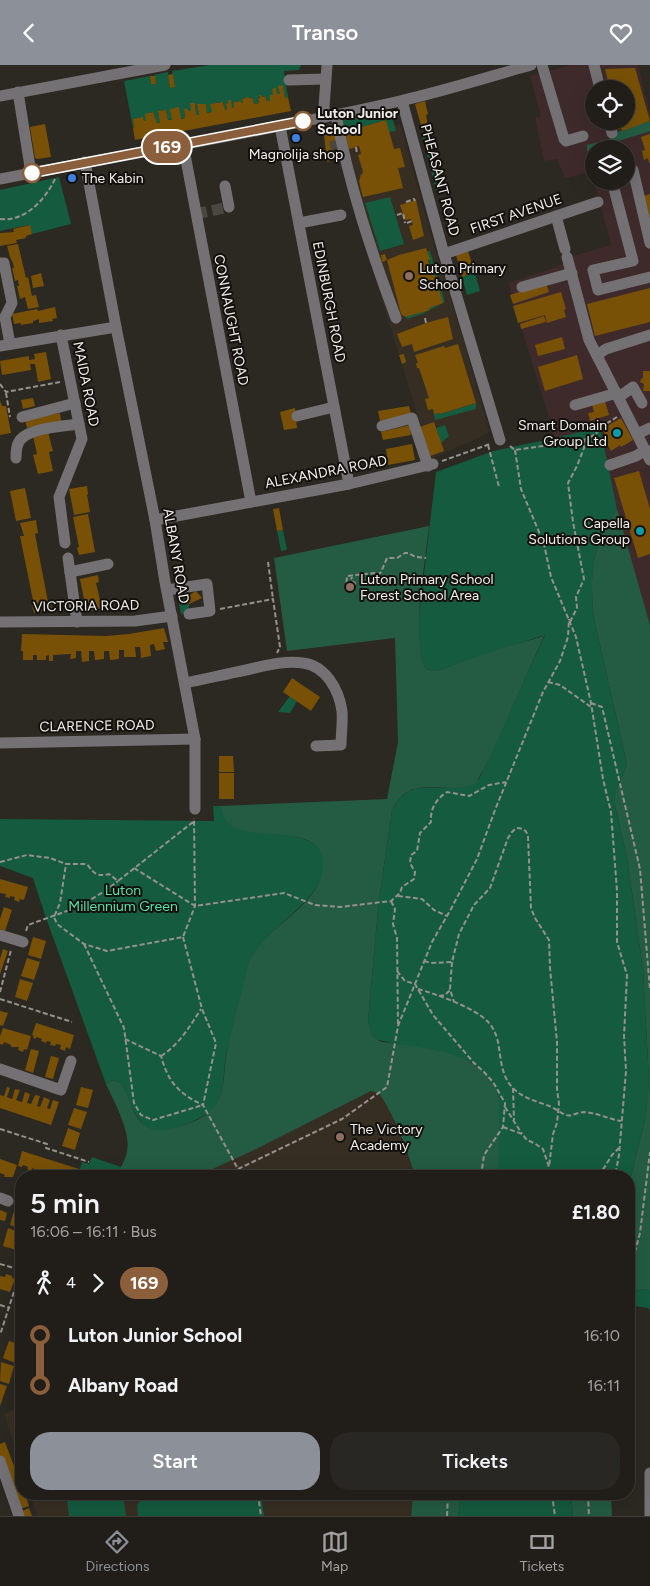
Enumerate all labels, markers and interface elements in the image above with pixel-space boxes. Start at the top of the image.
icon: back [15,19,43,47]
text: Transo [292,19,358,46]
icon: heart [607,19,635,47]
map controls [585,80,635,190]
button: locate [585,80,635,130]
place label: Luton Junior School [317,105,399,138]
marker: Luton Junior School [293,111,313,131]
street label: PHEASANT ROAD [417,122,463,238]
line badge: 169 [138,131,196,163]
marker: Magnolija shop [290,132,302,144]
text: 169 [153,136,181,158]
button: layers [585,140,635,190]
place label: Magnolija shop [249,146,343,163]
unlabelled marker [22,163,42,183]
place label: The Kabin [82,170,144,187]
marker: The Kabin [66,172,78,184]
street label: FIRST AVENUE [468,190,564,238]
street label: EDINBURGH ROAD [309,240,349,364]
street label: CONNAUGHT ROAD [210,253,252,387]
place label: Luton Primary School [419,260,507,293]
marker: Luton Primary School [403,270,415,282]
street label: MAIDA ROAD [69,340,103,428]
place label: Smart Domain Group Ltd [518,417,607,450]
marker: Smart Domain Group Ltd [611,427,623,439]
street label: ALEXANDRA ROAD [263,452,389,492]
street label: ALBANY ROAD [159,507,193,605]
place label: Capella Solutions Group [528,515,630,548]
marker: Capella Solutions Group [634,525,646,537]
place label: Luton Primary School Forest School Area [360,571,494,604]
marker: Luton Primary School Forest School Area [344,581,356,593]
street label: VICTORIA ROAD [33,597,139,615]
street label: CLARENCE ROAD [39,716,155,736]
park label: Luton Millennium Green [68,882,178,915]
place label: The Victory Academy [350,1121,423,1154]
marker: The Victory Academy [334,1131,346,1143]
text: 5 min [30,1186,100,1220]
text: £1.80 [572,1201,620,1224]
text: 16:06 – 16:11 · Bus [30,1222,157,1241]
icon: walk [30,1269,58,1297]
icon: forward [84,1269,112,1297]
text: 169 [130,1272,158,1294]
text: 4 [66,1273,76,1292]
text: Luton Junior School [68,1324,242,1347]
text: 16:10 [583,1326,620,1345]
text: Albany Road [68,1374,178,1397]
text: 16:11 [587,1376,620,1395]
button: Start [30,1432,320,1490]
button: Tickets [330,1432,620,1490]
tab: Directions [86,1528,149,1575]
tab: Map [321,1528,349,1575]
tab: Tickets [520,1528,564,1575]

